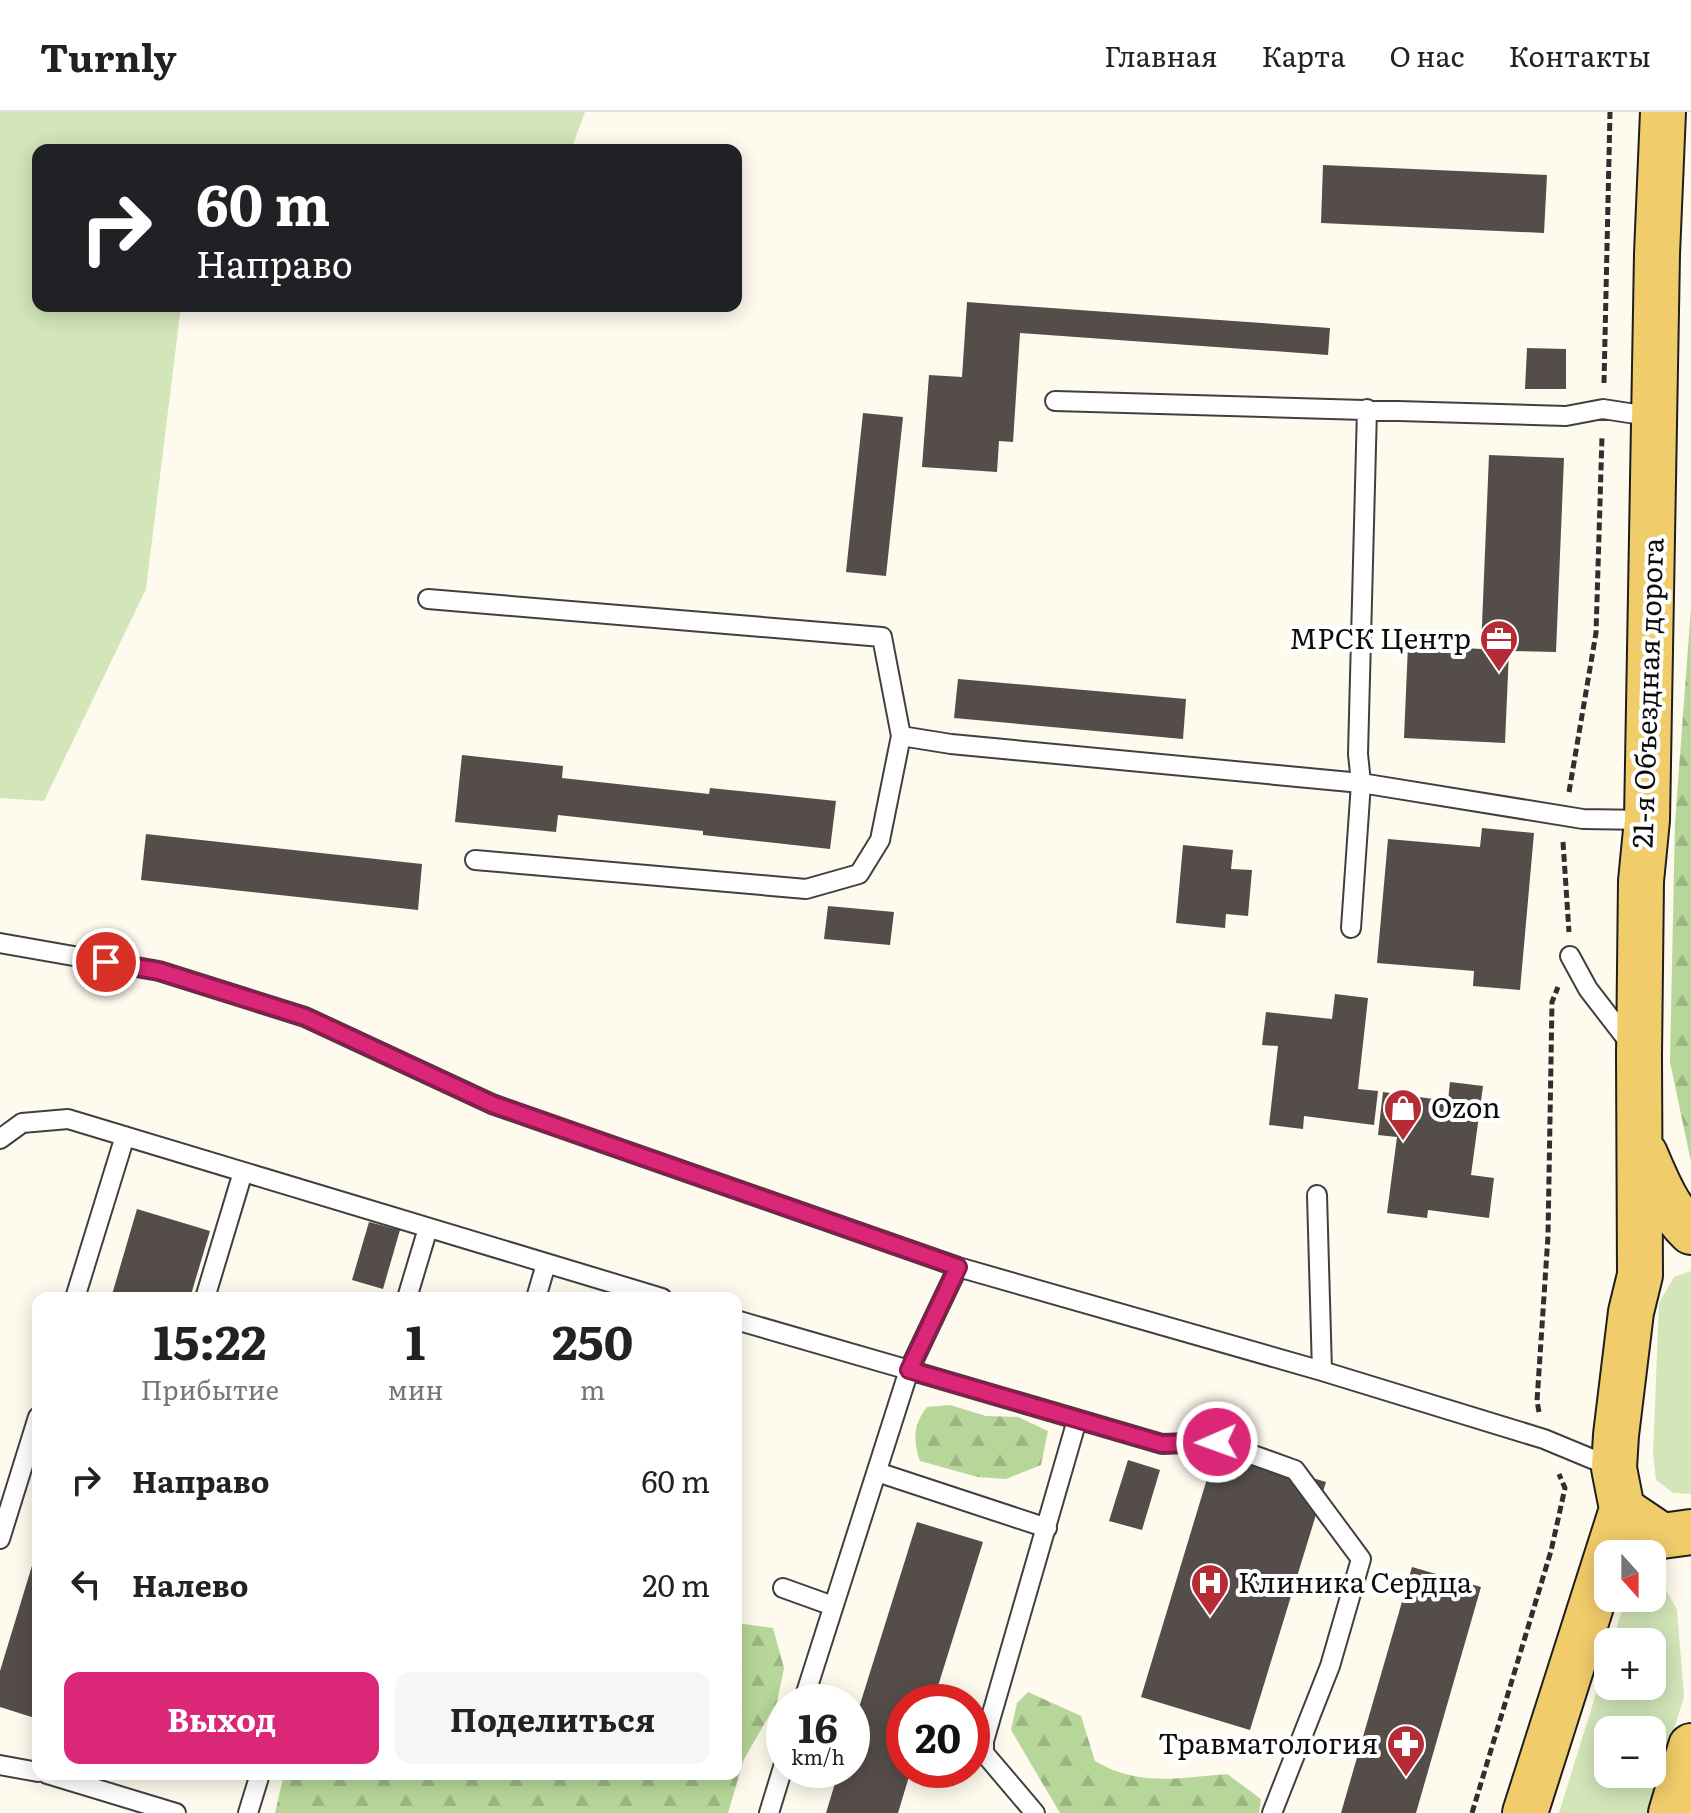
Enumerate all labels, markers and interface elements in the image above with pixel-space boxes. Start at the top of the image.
text: Turnly [40,27,177,84]
text: Главная [1104,34,1218,76]
text: Карта [1262,34,1345,76]
text: О нас [1389,34,1465,76]
text: Контакты [1509,34,1651,76]
text: 60 m [196,160,330,243]
icon: right [64,176,168,280]
text: Направо [196,236,353,289]
street label: 21-я Объездная дорога [1620,537,1672,849]
place label: МРСК Центр [1289,616,1471,658]
office icon: МРСК Центр [1478,618,1520,673]
pin [72,928,140,996]
icon: arrive [84,940,128,984]
place label: Ozon [1431,1085,1501,1127]
shop icon: Ozon [1382,1087,1424,1142]
text: 15:22 [153,1304,266,1375]
text: 1 [406,1304,425,1375]
text: 250 [552,1304,633,1375]
text: Прибытие [141,1369,279,1408]
text: мин [388,1369,443,1408]
text: m [580,1369,605,1408]
position arrow [1175,1400,1259,1484]
icon: right [64,1458,108,1502]
text: Направо [132,1458,270,1502]
text: 60 m [641,1458,710,1502]
north arrow [1594,1540,1666,1612]
map controls [1594,1540,1666,1788]
place label: Клиника Сердца [1238,1560,1472,1602]
icon: left [64,1562,108,1606]
text: Налево [132,1562,248,1606]
text: 20 m [642,1562,710,1606]
hospital icon: Клиника Сердца [1189,1562,1231,1617]
button: + [1594,1628,1666,1700]
button: Выход [64,1672,379,1764]
button: Поделиться [395,1672,710,1764]
speed limit sign: 20 [886,1684,990,1788]
text: 16 [798,1696,838,1755]
button: − [1594,1716,1666,1788]
place label: Травматология [1158,1721,1378,1763]
pharmacy icon: Травматология [1385,1723,1427,1778]
text: km/h [791,1741,845,1771]

